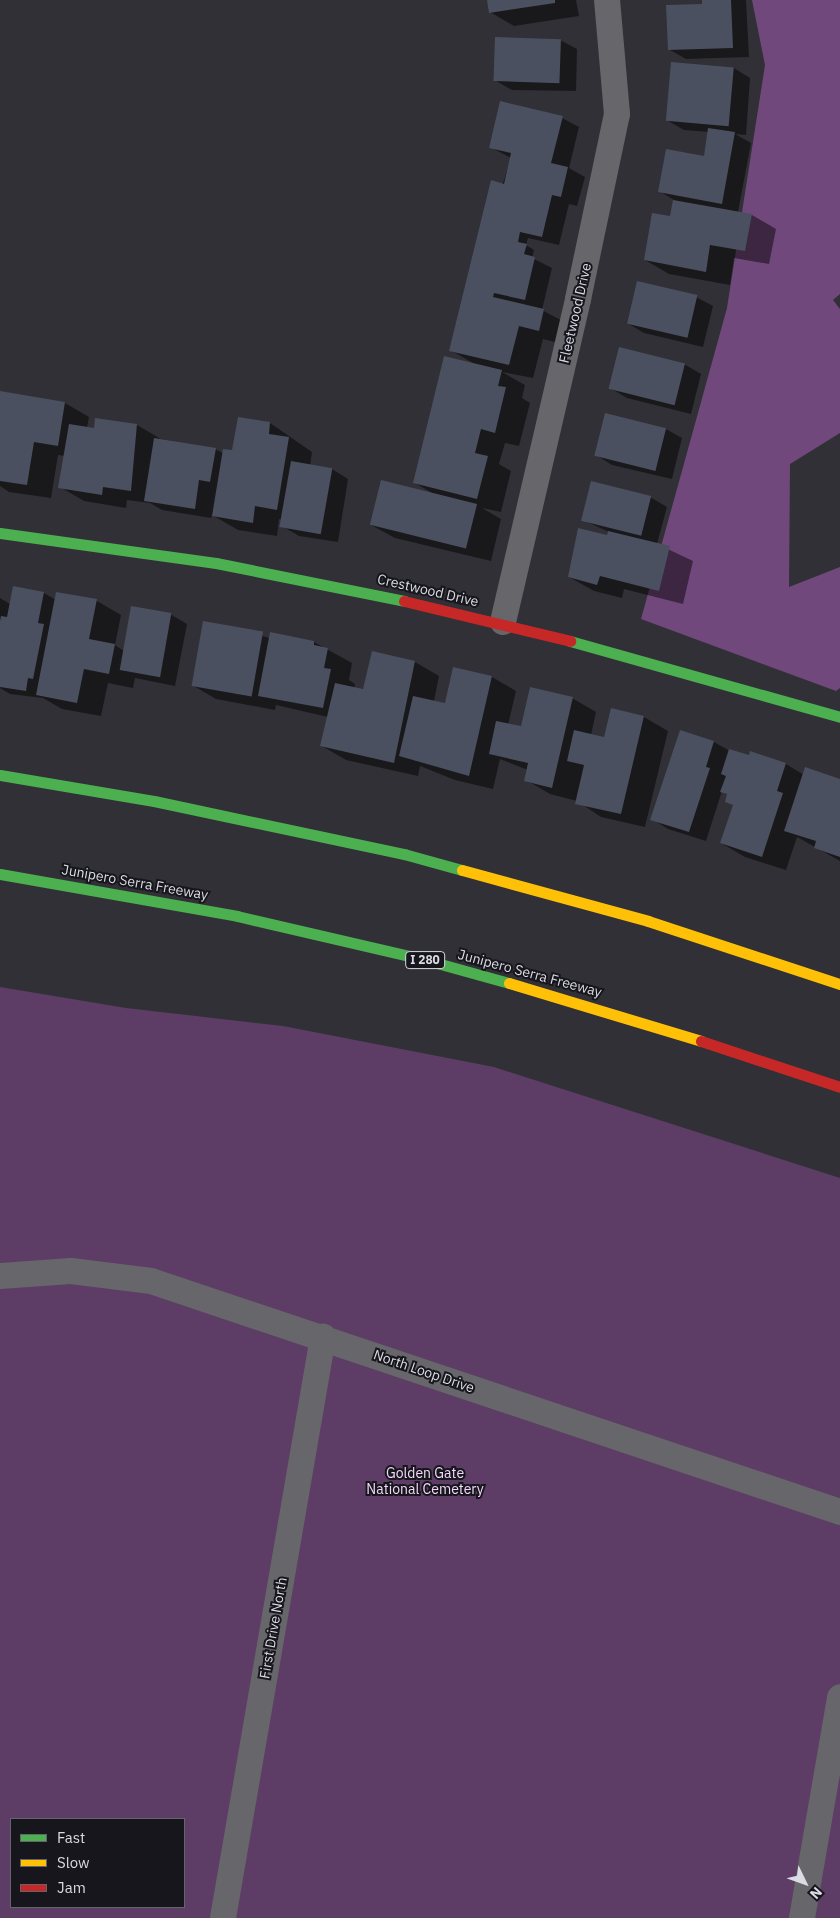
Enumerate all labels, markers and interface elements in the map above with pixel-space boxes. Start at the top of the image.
street label: Fleetwood Drive [555,261,595,365]
street label: Crestwood Drive [376,570,480,610]
street label: Junipero Serra Freeway [61,861,209,903]
street label: Junipero Serra Freeway [456,946,604,1000]
road number: I 280 [405,950,445,970]
street label: North Loop Drive [371,1346,477,1396]
park label: Golden Gate National Cemetery [366,1465,484,1498]
street label: First Drive North [256,1576,290,1680]
legend [10,1818,185,1908]
text: Fast [57,1828,85,1847]
text: Slow [57,1853,90,1872]
north arrow [780,1858,830,1908]
text: Jam [57,1878,86,1897]
text: N [806,1883,826,1903]

